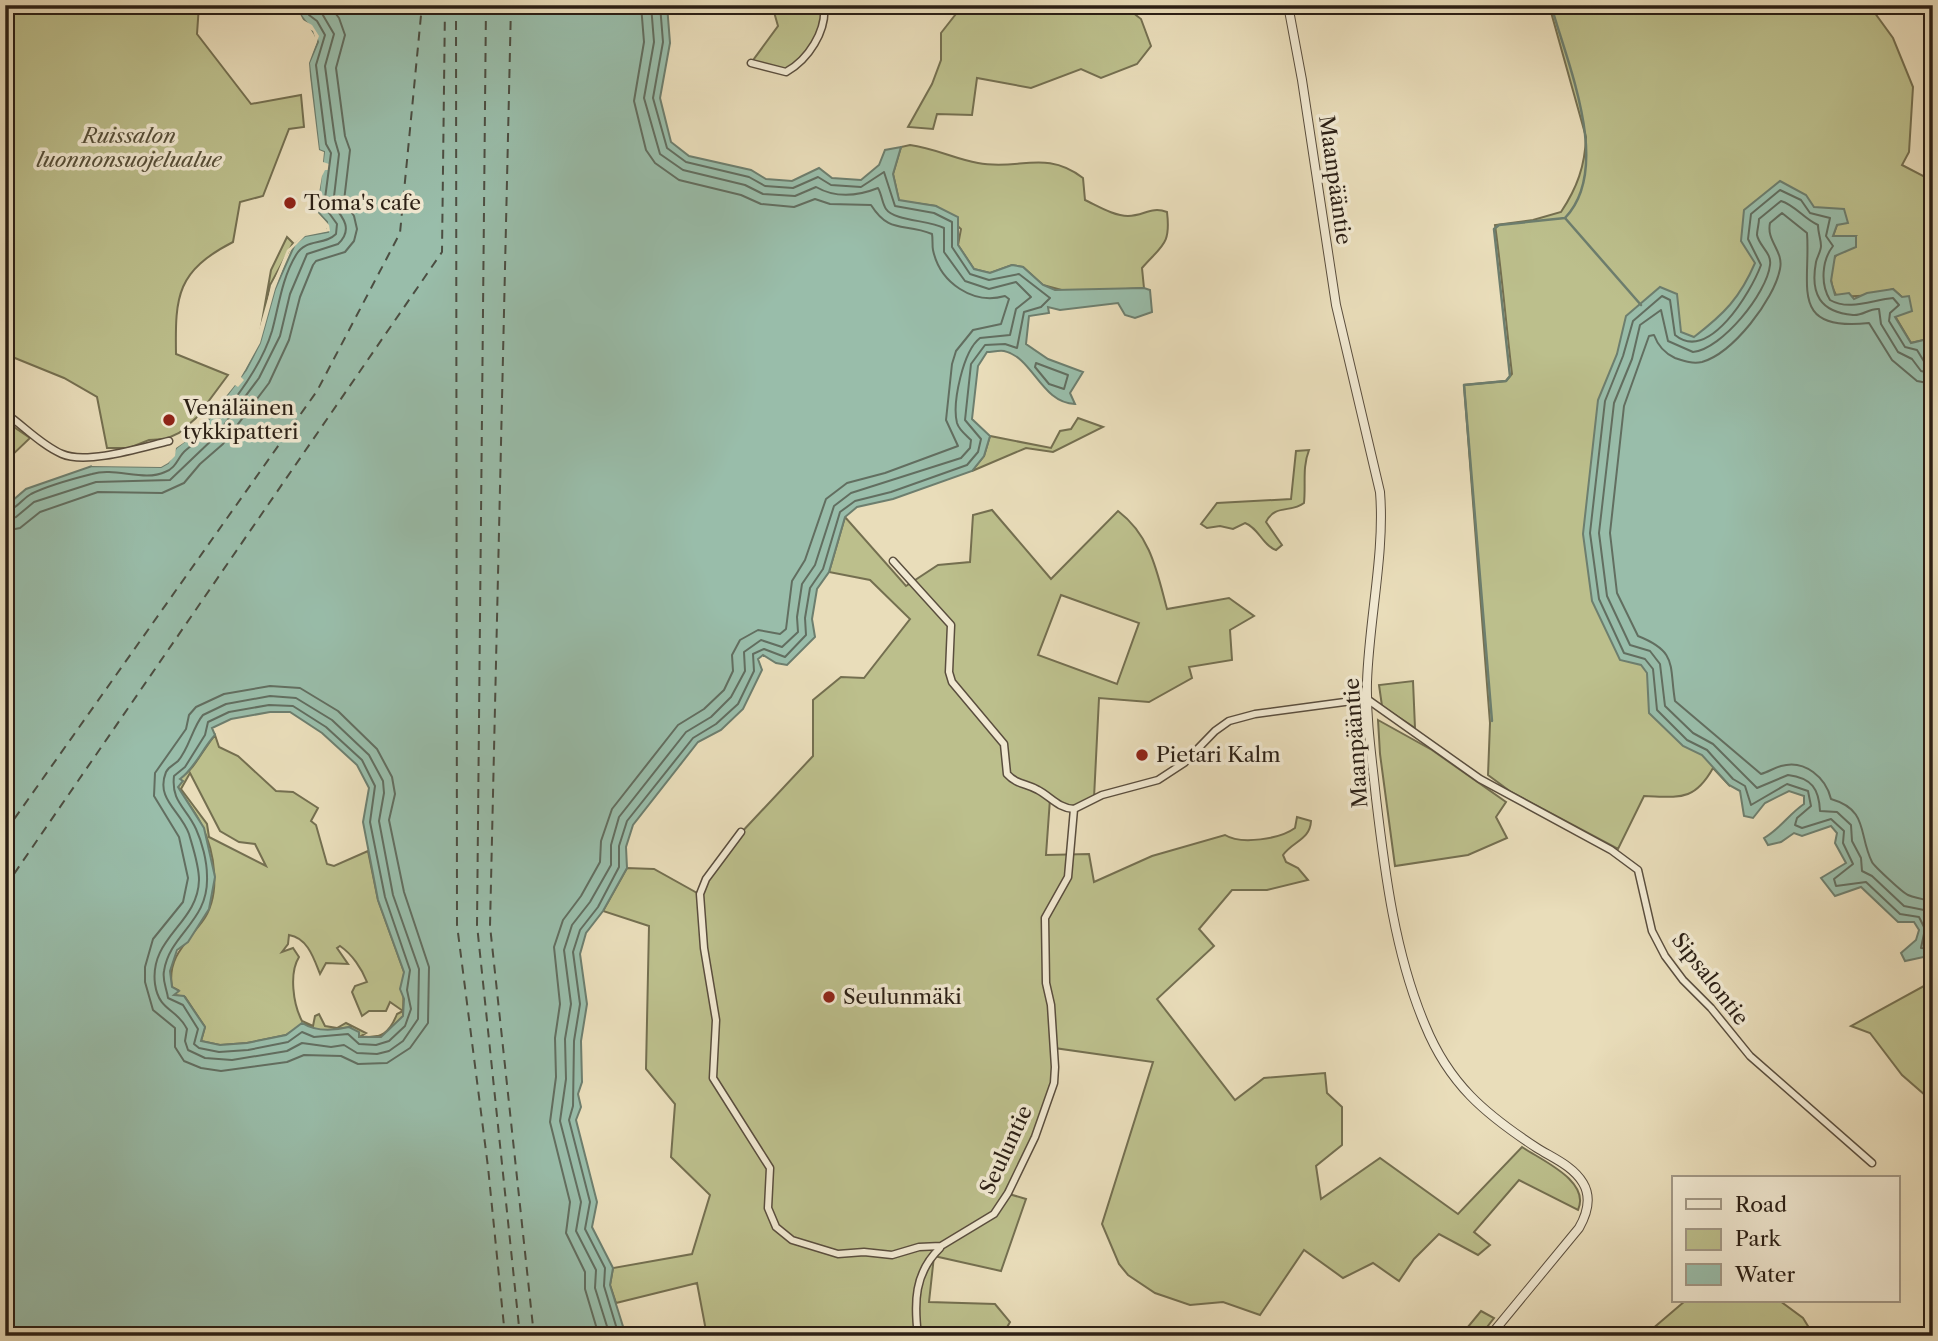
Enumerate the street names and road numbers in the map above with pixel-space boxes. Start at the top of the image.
street label: Maanpääntie [1314,114,1357,246]
street label: Maanpääntie [1338,677,1373,809]
street label: Sipsalontie [1667,928,1754,1030]
street label: Seuluntie [974,1101,1037,1198]

